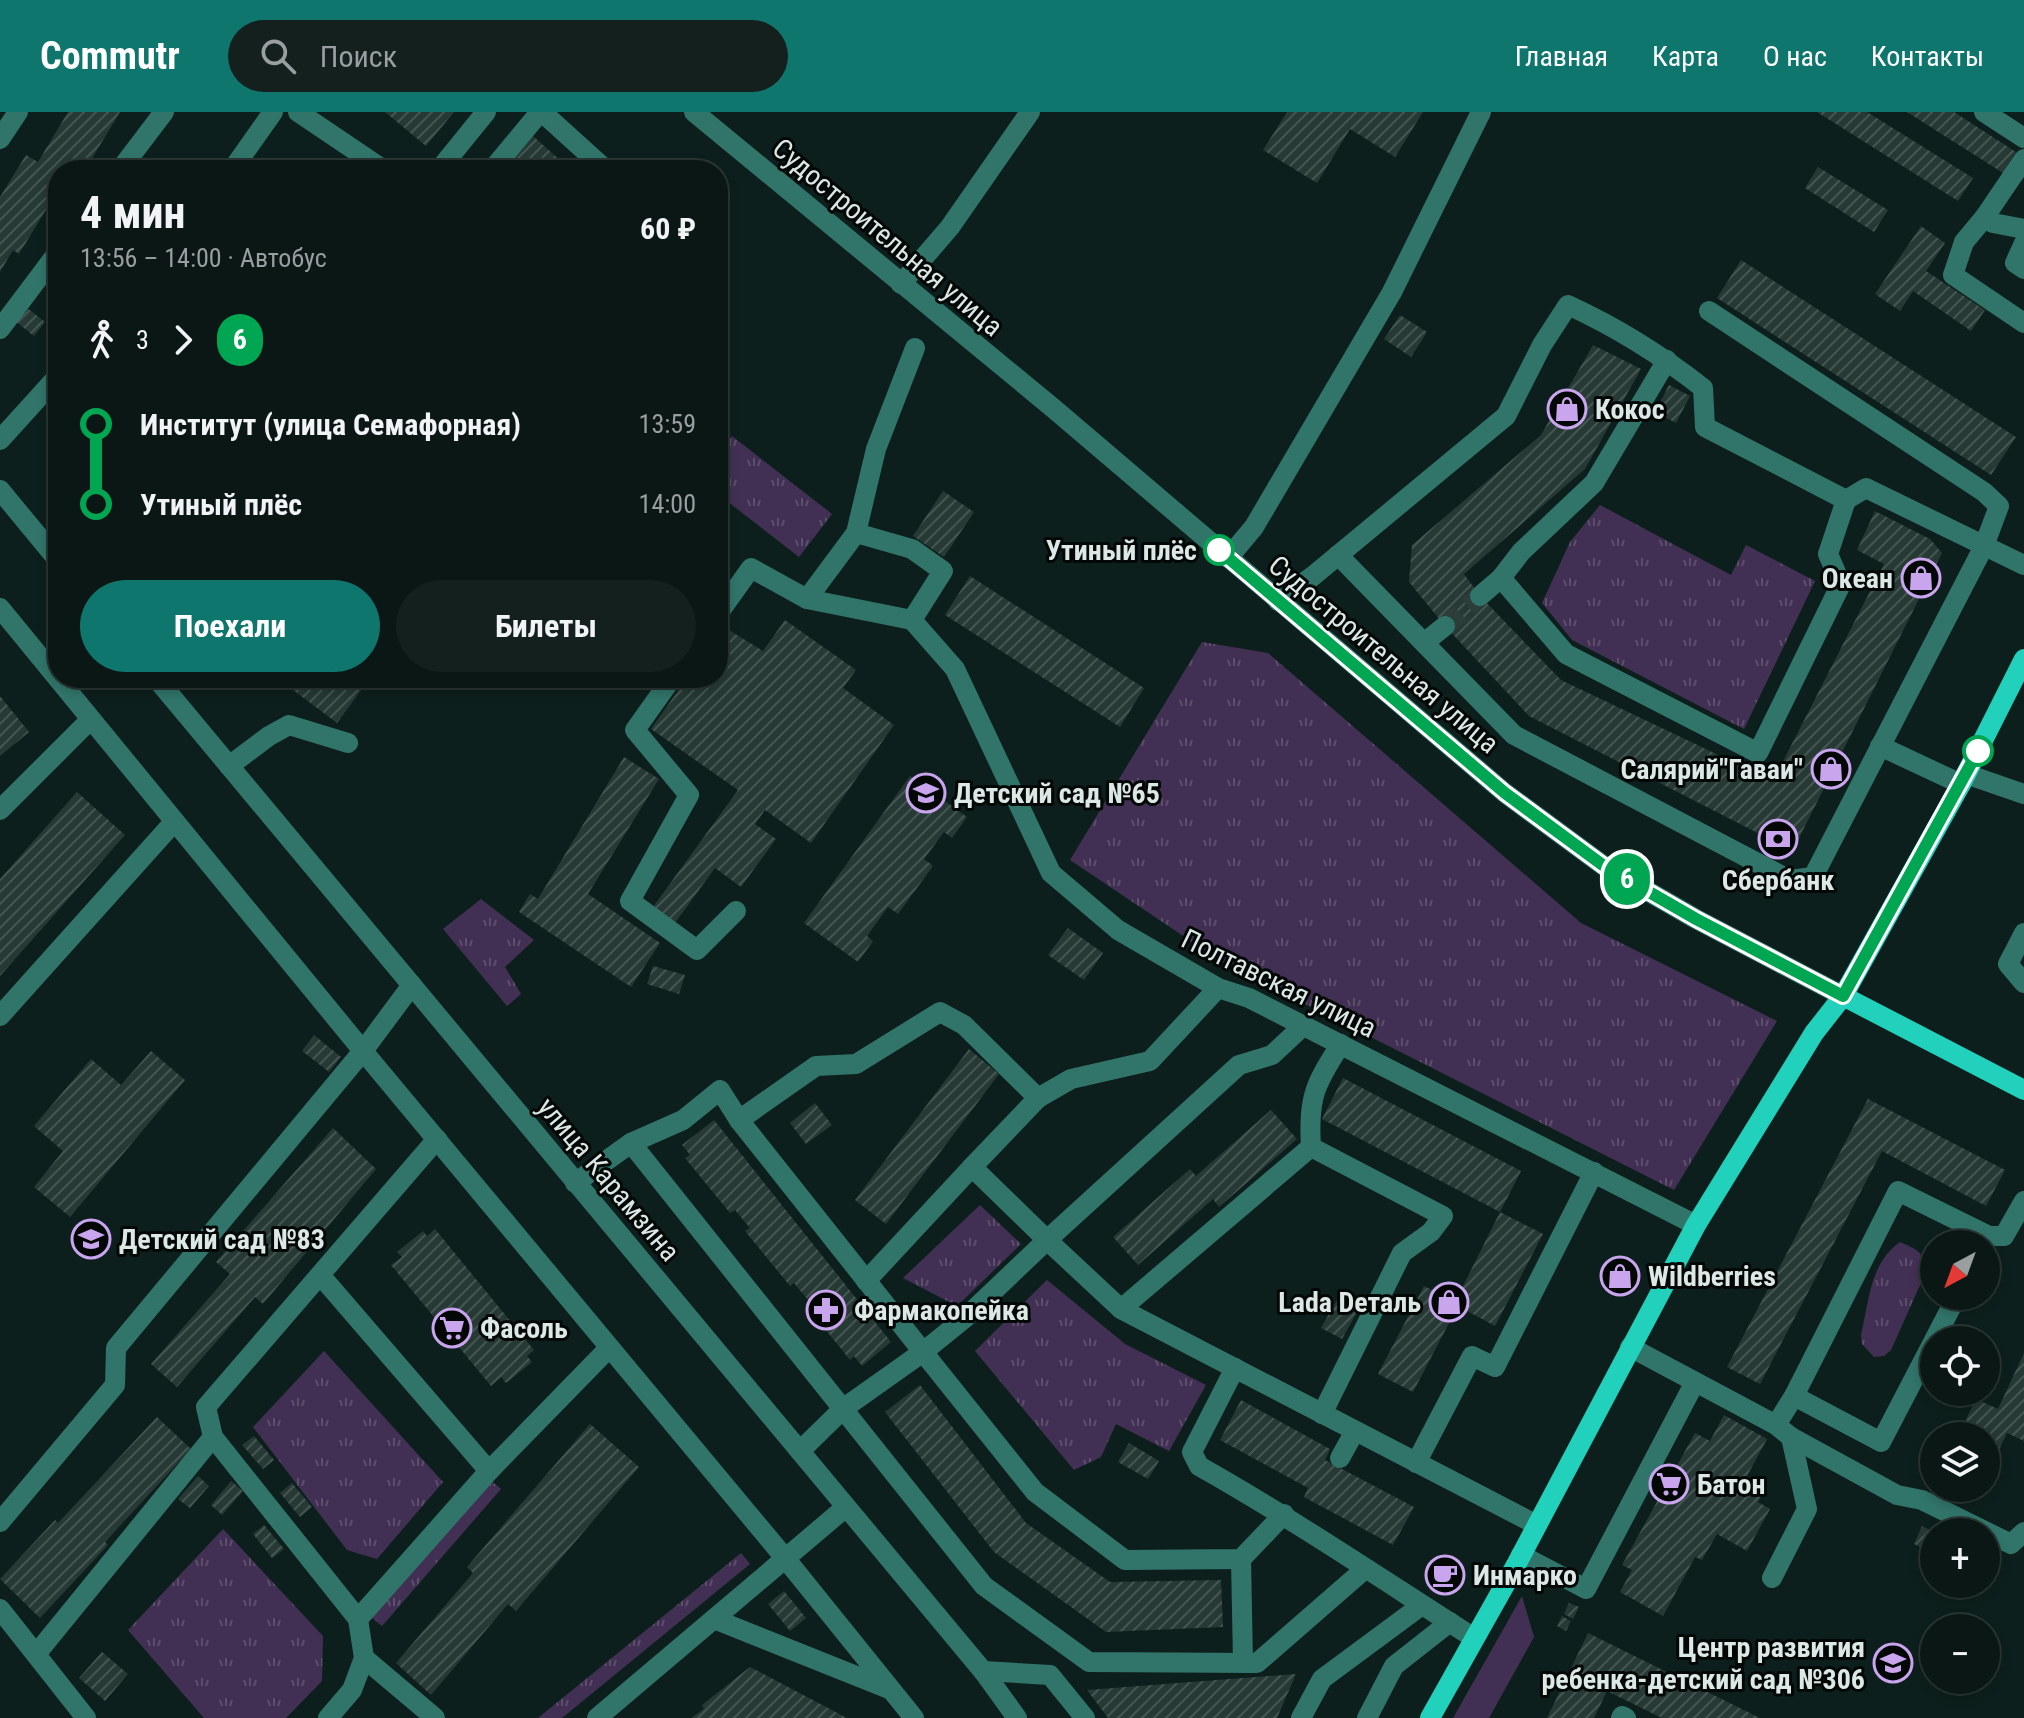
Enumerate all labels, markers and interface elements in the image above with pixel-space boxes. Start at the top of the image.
search box [228,20,788,92]
text: Commutr [40,34,180,78]
icon: search [256,34,300,78]
text: Поиск [320,39,397,74]
text: Главная [1515,40,1608,73]
text: Карта [1652,40,1719,73]
text: О нас [1763,40,1827,73]
text: Контакты [1871,40,1984,73]
street label: Судостроительная улица [766,132,1009,343]
text: 4 мин [80,187,186,239]
text: 60 ₽ [640,211,696,246]
text: 13:56 – 14:00 · Автобус [80,243,327,273]
icon: walk [80,318,124,362]
icon: forward [161,318,205,362]
text: 6 [233,323,247,356]
text: 3 [136,325,149,355]
shop icon: Кокос [1546,388,1588,430]
place label: Кокос [1595,393,1665,426]
text: Институт (улица Семафорная) [140,407,521,442]
text: 13:59 [639,409,696,439]
text: Утиный плёс [140,487,302,522]
text: 14:00 [639,489,696,519]
place label: Утиный плёс [1046,534,1197,567]
marker: Утиный плёс [1204,535,1234,565]
street label: Судостроительная улица [1262,549,1505,760]
shop icon: Океан [1900,557,1942,599]
place label: Океан [1822,562,1893,595]
button: Поехали [80,580,380,672]
button: Билеты [396,580,696,672]
unlabelled marker [1963,736,1993,766]
shop icon: Салярий"Гаваи" [1810,748,1852,790]
place label: Салярий"Гаваи" [1620,753,1803,786]
school or university icon: Детский сад №65 [905,772,947,814]
place label: Детский сад №65 [954,777,1160,810]
bank icon: Сбербанк [1757,818,1799,860]
line badge: 6 [1601,853,1653,905]
text: 6 [1620,862,1634,895]
place label: Сбербанк [1722,864,1834,897]
street label: Полтавская улица [1176,922,1381,1045]
street label: улица Карамзина [531,1091,687,1268]
school or university icon: Детский сад №83 [70,1218,112,1260]
place label: Детский сад №83 [119,1223,325,1256]
north arrow [1920,1230,2000,1310]
map controls [1920,1230,2000,1694]
shop icon: Wildberries [1599,1255,1641,1297]
place label: Wildberries [1648,1260,1776,1293]
shop icon: Lada Dеталь [1428,1281,1470,1323]
place label: Lada Dеталь [1278,1286,1421,1319]
pharmacy icon: Фармакопейка [805,1289,847,1331]
place label: Фармакопейка [854,1294,1029,1327]
supermarket icon: Фасоль [431,1307,473,1349]
place label: Фасоль [480,1312,568,1345]
button: locate [1920,1326,2000,1406]
button: layers [1920,1422,2000,1502]
supermarket icon: Батон [1648,1463,1690,1505]
place label: Батон [1697,1468,1765,1501]
button: + [1920,1518,2000,1598]
cafe icon: Инмарко [1424,1554,1466,1596]
place label: Инмарко [1473,1559,1577,1592]
button: − [1920,1614,2000,1694]
place label: Центр развития ребенка-детский сад №306 [1541,1631,1865,1696]
school or university icon: Центр развития ребенка-детский сад №306 [1872,1642,1914,1684]

